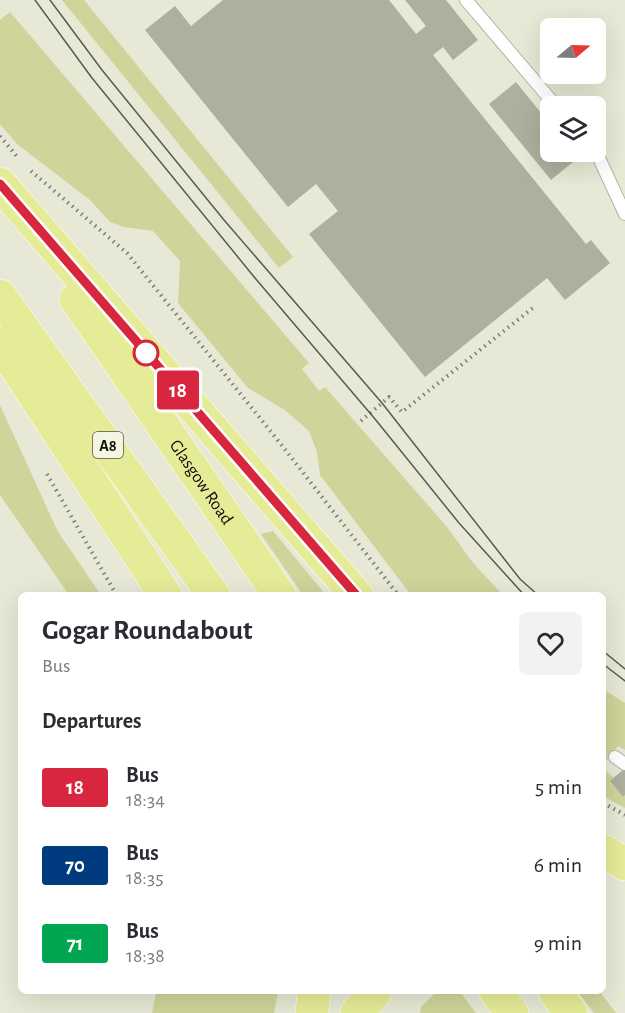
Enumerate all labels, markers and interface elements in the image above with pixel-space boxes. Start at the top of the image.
north arrow [540,18,606,84]
map controls [540,18,606,162]
button: layers [540,96,606,162]
unlabelled marker [133,340,159,366]
line badge: 18 [151,370,205,410]
text: 18 [169,380,187,401]
road number: A8 [93,432,123,458]
street label: Glasgow Road [166,437,236,528]
button: heart [519,612,582,675]
text: Gogar Roundabout [42,617,253,645]
text: Bus [42,656,70,676]
text: Departures [42,710,142,732]
text: Bus [126,764,159,786]
text: 5 min [535,776,582,798]
text: 18 [66,777,84,798]
text: 18:34 [126,790,165,810]
text: Bus [126,842,159,864]
text: 6 min [534,854,582,876]
text: 70 [65,855,85,876]
text: 18:35 [126,868,164,888]
text: Bus [126,920,159,942]
text: 9 min [534,932,582,954]
text: 71 [67,933,83,954]
text: 18:38 [126,946,165,966]

